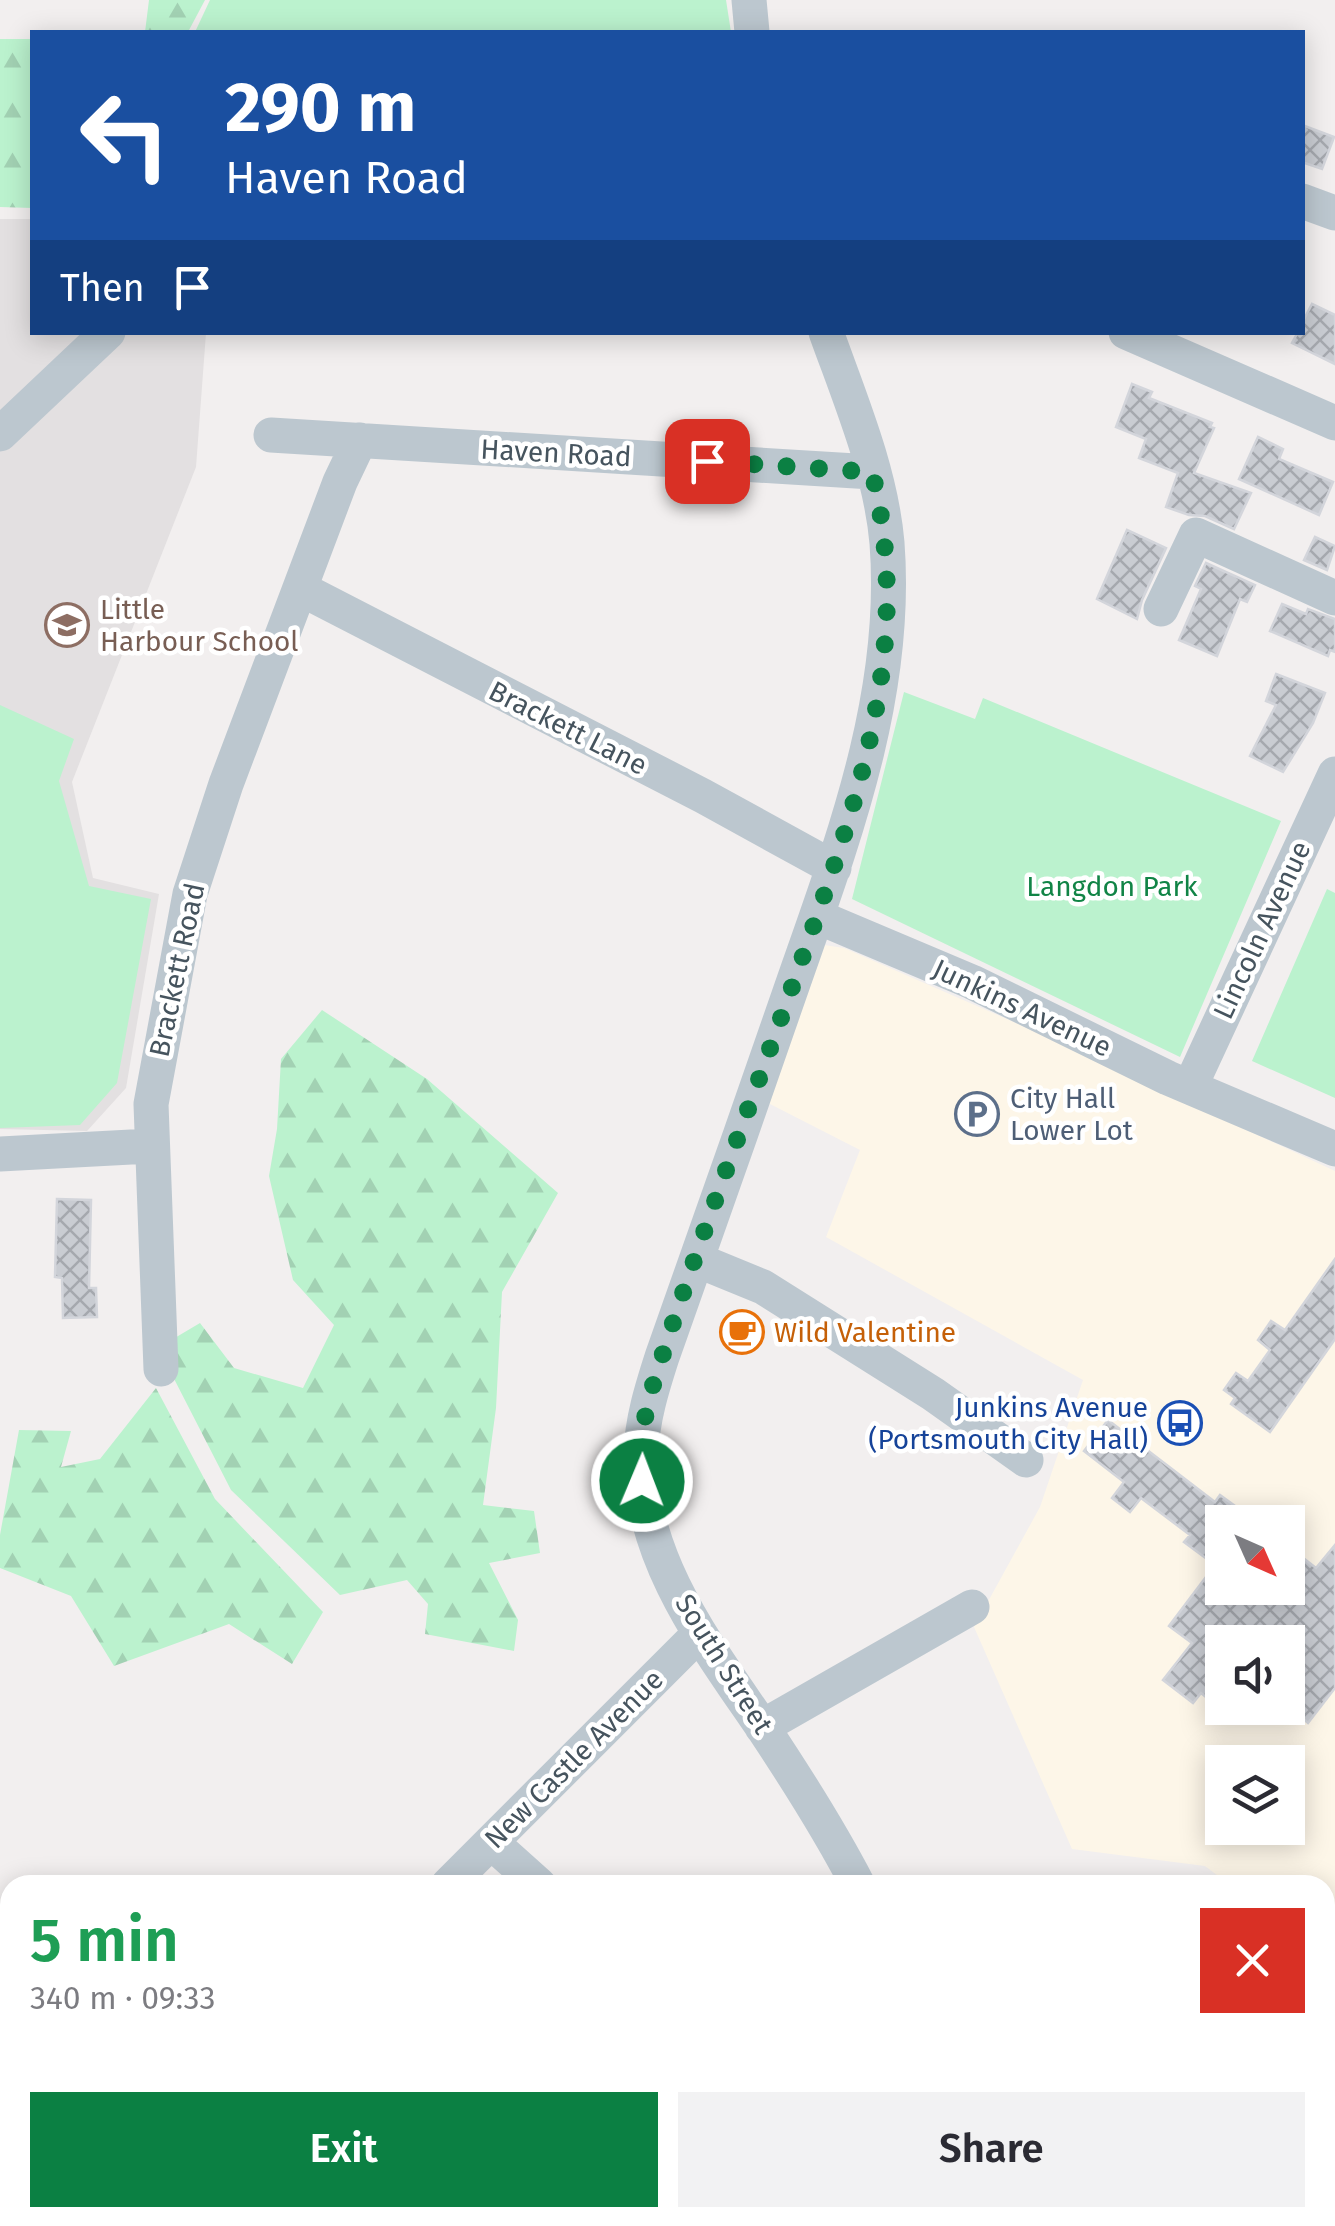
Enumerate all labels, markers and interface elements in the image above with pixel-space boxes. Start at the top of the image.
text: 290 m [225,66,416,150]
icon: left [60,70,190,200]
text: Haven Road [225,151,468,205]
icon: arrive [165,260,220,315]
text: Then [60,265,145,311]
pin [665,419,750,504]
street label: Haven Road [480,433,632,473]
icon: arrive [680,434,735,489]
place label: Little Harbour School [100,593,299,658]
school or university icon: Little Harbour School [44,602,90,648]
street label: Brackett Lane [483,674,653,782]
street label: Lincoln Avenue [1206,836,1318,1024]
park label: Langdon Park [1026,870,1198,903]
street label: Brackett Road [142,880,212,1060]
street label: Junkins Avenue [927,952,1117,1064]
place label: City Hall Lower Lot [1010,1082,1134,1147]
parking icon: City Hall Lower Lot [954,1091,1000,1137]
cafe icon: Wild Valentine [719,1309,765,1355]
place label: Wild Valentine [774,1316,956,1349]
place label: Junkins Avenue (Portsmouth City Hall) [868,1391,1148,1456]
bus stop icon: Junkins Avenue (Portsmouth City Hall) [1157,1400,1203,1446]
position arrow [590,1429,694,1533]
north arrow [1205,1505,1305,1605]
map controls [1205,1505,1305,1845]
street label: South Street [668,1588,780,1740]
button: sound [1205,1625,1305,1725]
street label: New Castle Avenue [478,1663,670,1855]
button: layers [1205,1745,1305,1845]
text: 5 min [30,1905,179,1977]
button: close [1200,1908,1305,2013]
text: 340 m · 09:33 [30,1979,215,2017]
button: Exit [30,2092,658,2207]
button: Share [678,2092,1305,2207]

